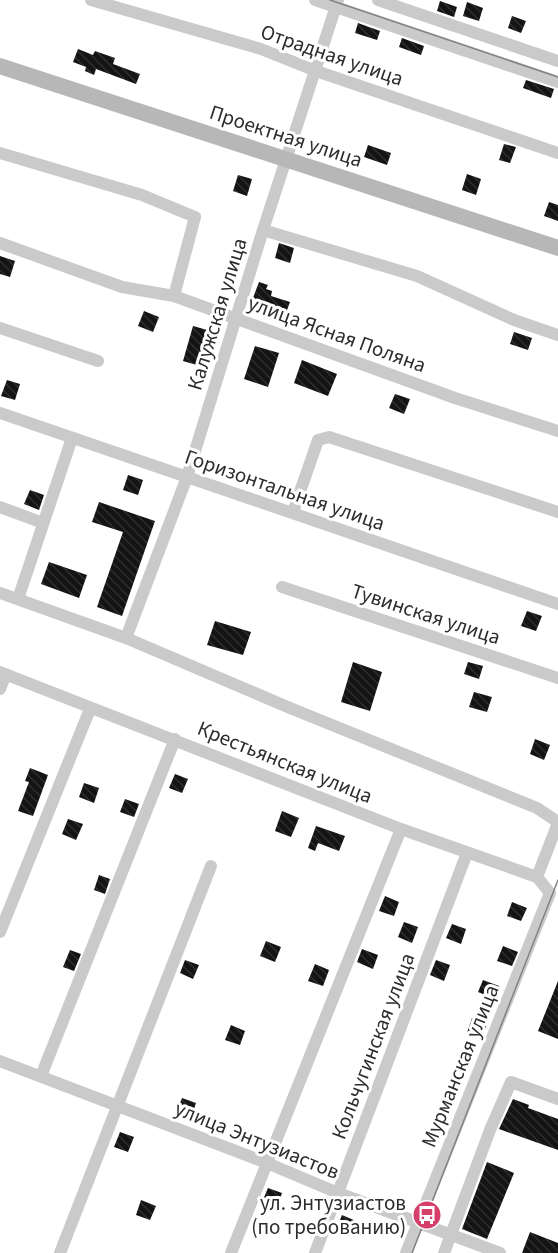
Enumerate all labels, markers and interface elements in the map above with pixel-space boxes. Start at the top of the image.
street label: Отрадная улица [257,17,407,93]
street label: Проектная улица [206,97,366,175]
street label: Калужская улица [180,234,254,394]
street label: улица Ясная Поляна [244,288,430,380]
street label: Горизонтальная улица [181,442,389,538]
street label: Тувинская улица [348,576,504,652]
street label: Крестьянская улица [193,713,377,811]
street label: Кольчугинская улица [324,948,422,1144]
street label: Мурманская улица [414,980,506,1152]
street label: улица Энтузиастов [170,1093,344,1187]
place label: ул. Энтузиастов (по требованию) [251,1188,406,1242]
bus stop icon: ул. Энтузиастов (по требованию) [411,1199,443,1231]

